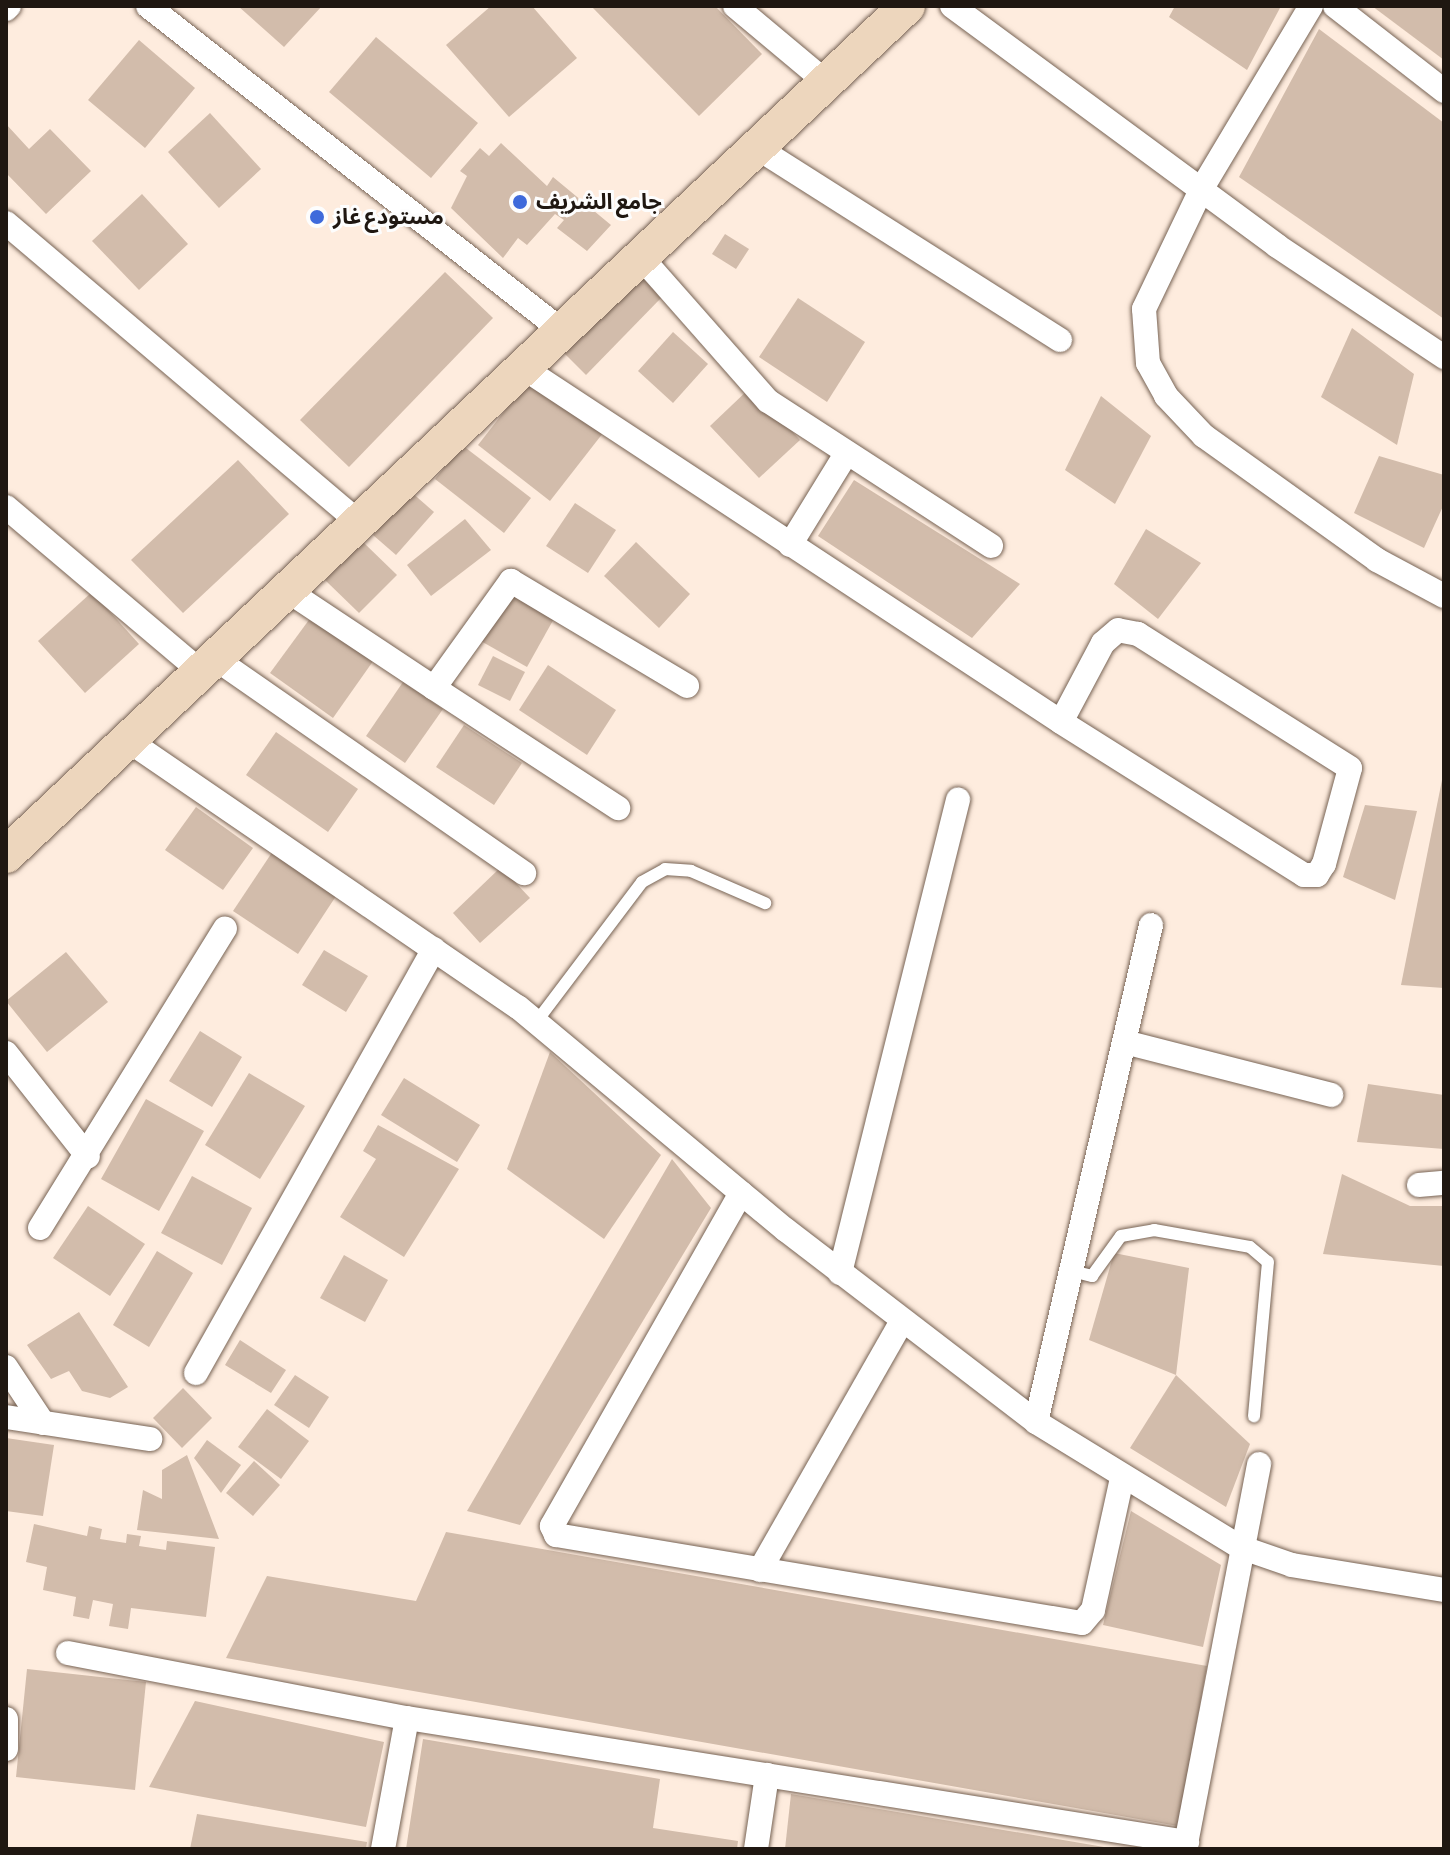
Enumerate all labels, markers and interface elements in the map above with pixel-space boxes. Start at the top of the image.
place label: جامع الشريف [536,189,662,215]
marker: جامع الشريف [511,193,529,211]
place label: مستودع غاز [333,204,444,230]
marker: مستودع غاز [308,208,326,226]

